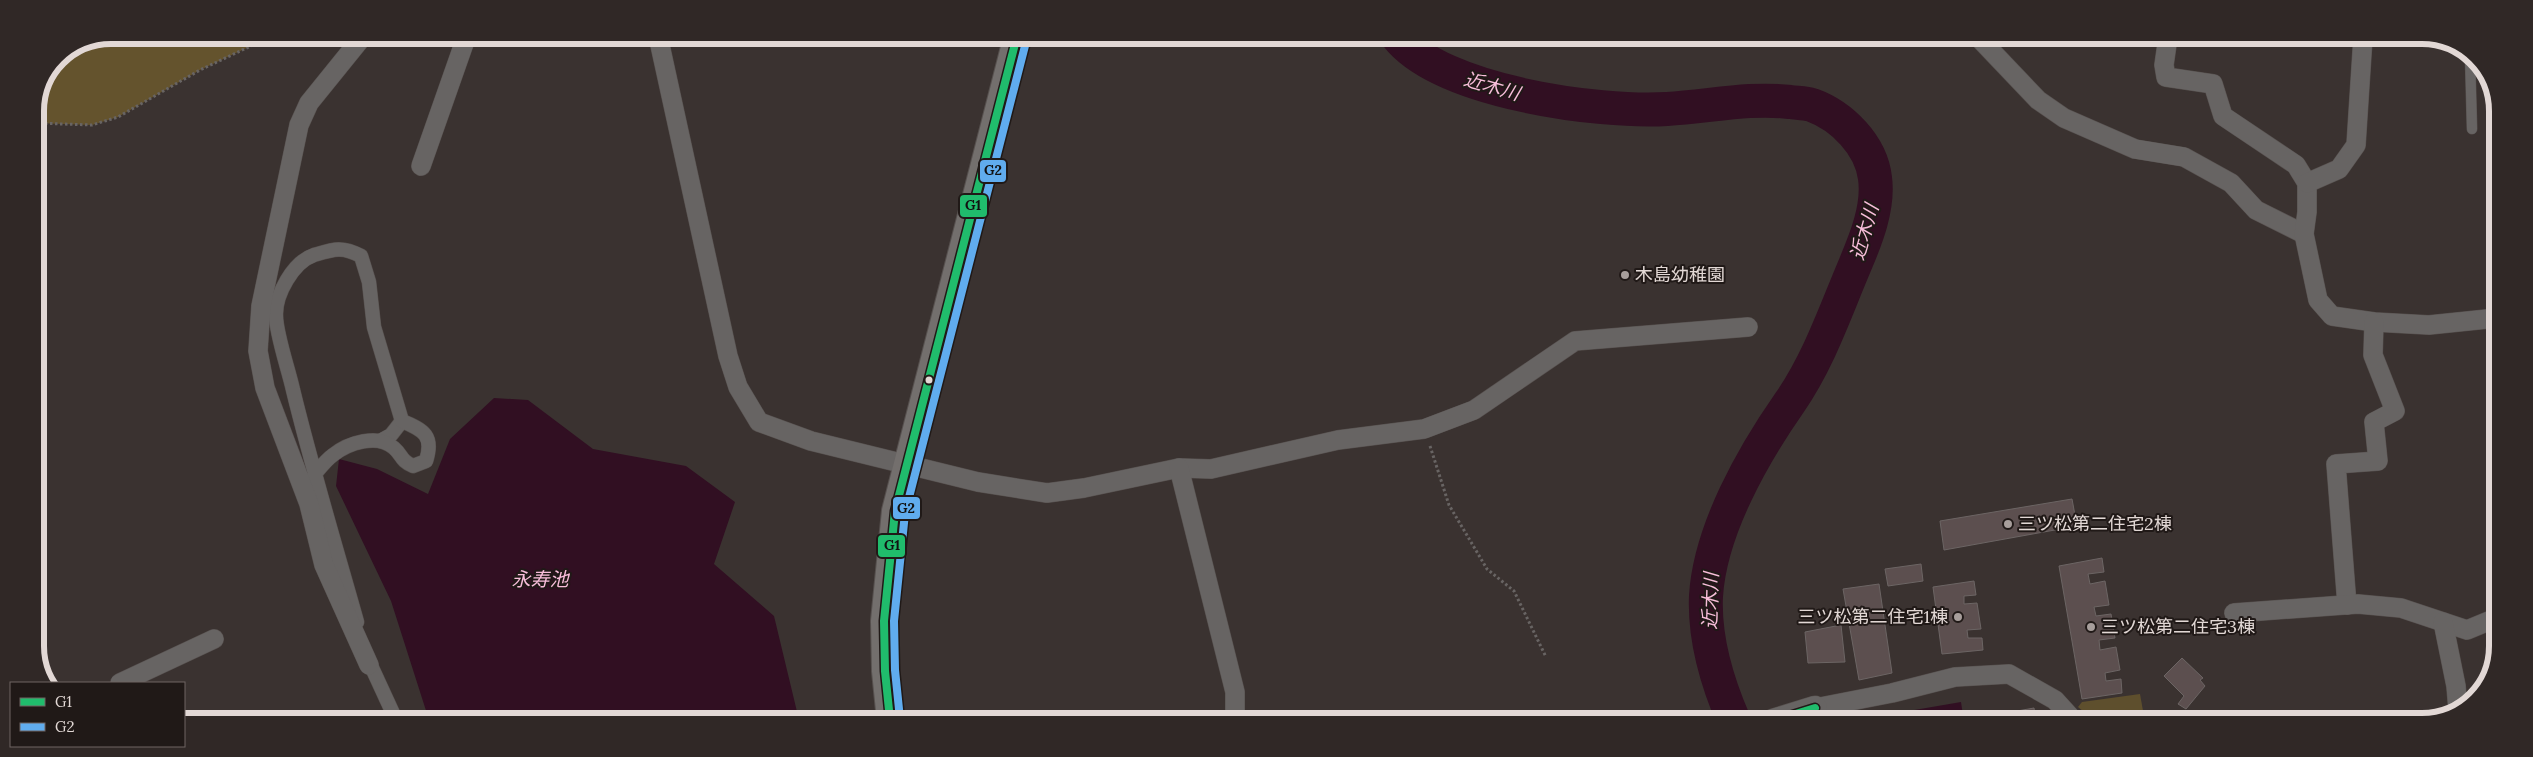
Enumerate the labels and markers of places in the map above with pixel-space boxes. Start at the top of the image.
place label: 木島幼稚園 [1635,263,1725,286]
marker: 木島幼稚園 [1619,269,1631,281]
unlabelled marker [924,375,934,385]
place label: 三ツ松第二住宅2棟 [2018,512,2172,535]
marker: 三ツ松第二住宅2棟 [2002,518,2014,530]
place label: 三ツ松第二住宅1棟 [1797,605,1948,628]
marker: 三ツ松第二住宅1棟 [1952,611,1964,623]
place label: 三ツ松第二住宅3棟 [2101,615,2255,638]
marker: 三ツ松第二住宅3棟 [2085,621,2097,633]

